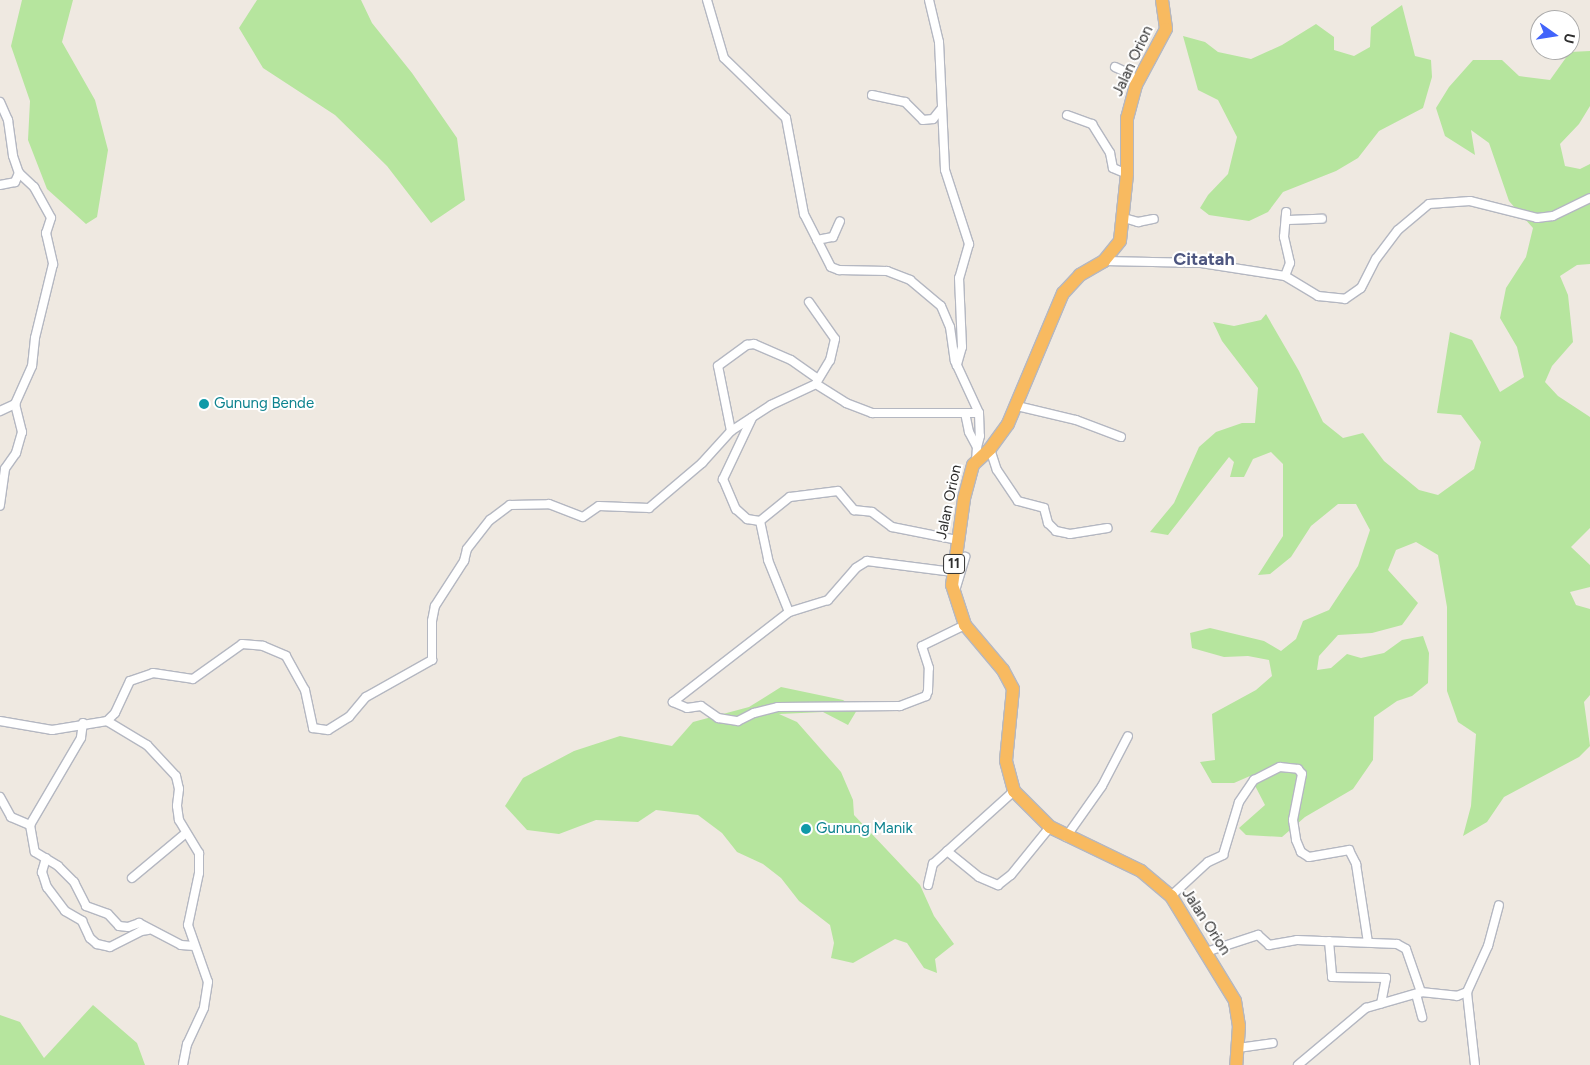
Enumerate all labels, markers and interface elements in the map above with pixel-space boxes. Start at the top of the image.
north arrow [1530,10,1580,60]
street label: Jalan Orion [1109,23,1157,99]
text: U [1560,32,1579,45]
district label: Citatah [1173,248,1235,270]
place label: Gunung Bende [214,395,314,413]
marker: Gunung Bende [198,398,210,410]
street label: Jalan Orion [932,463,966,541]
road number: 11 [943,552,965,576]
place label: Gunung Manik [816,820,913,838]
marker: Gunung Manik [800,823,812,835]
street label: Jalan Orion [1178,885,1234,959]

